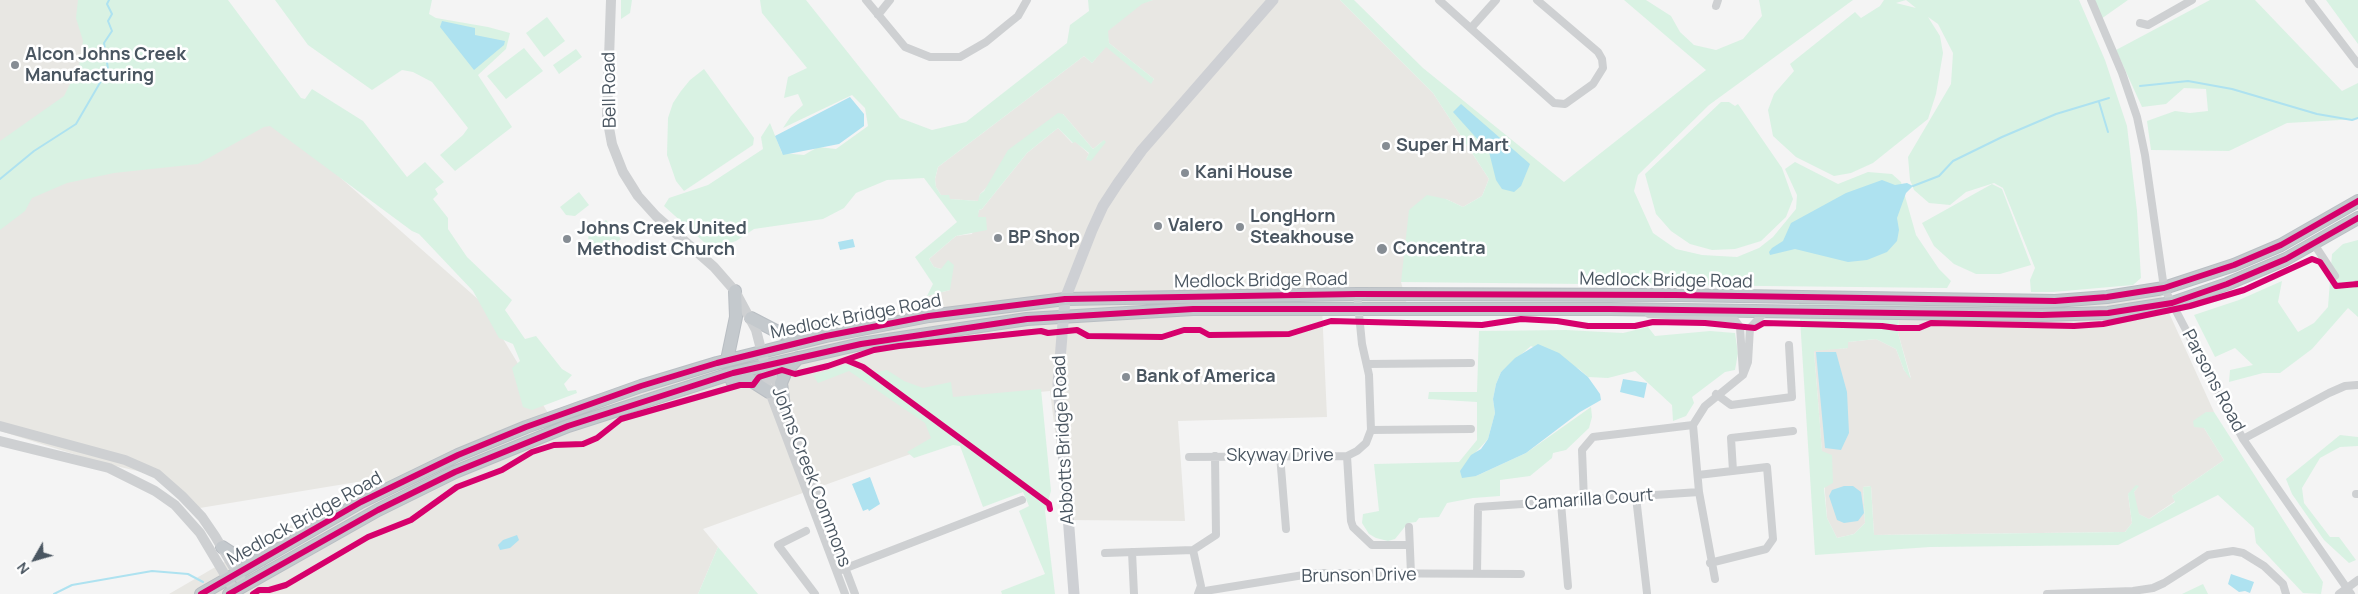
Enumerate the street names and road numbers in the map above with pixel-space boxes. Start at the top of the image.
street label: Bell Road [599,52,621,128]
street label: Medlock Bridge Road [1174,269,1348,293]
street label: Medlock Bridge Road [1579,269,1753,293]
street label: Medlock Bridge Road [769,290,943,344]
street label: Parsons Road [2177,326,2249,436]
street label: Abbotts Bridge Road [1049,355,1079,525]
street label: Johns Creek Commons [767,384,855,570]
street label: Skyway Drive [1226,445,1334,467]
street label: Medlock Bridge Road [224,468,386,570]
street label: Camarilla Court [1524,485,1654,515]
street label: Brunson Drive [1301,564,1417,588]

